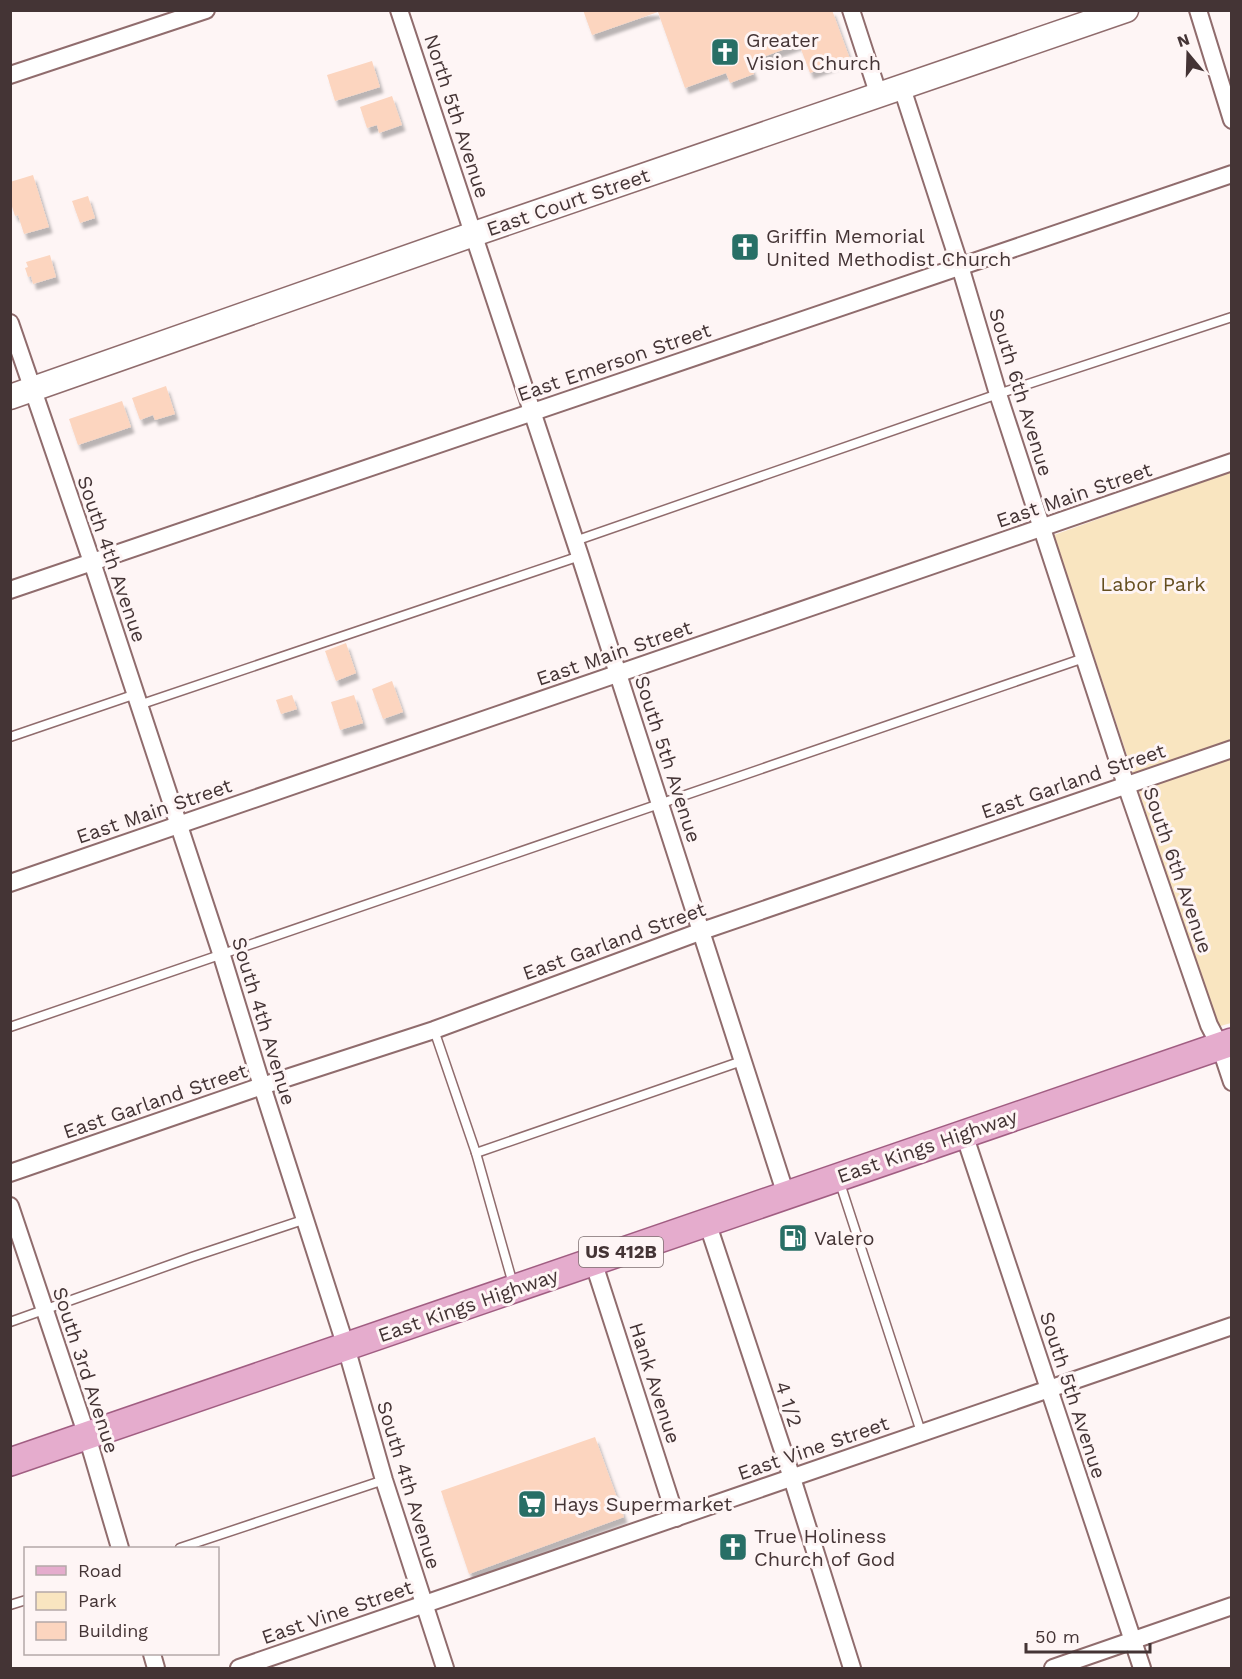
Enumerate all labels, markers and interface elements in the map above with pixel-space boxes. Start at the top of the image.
north arrow [1158,24,1218,84]
place label: Greater Vision Church [746,28,881,75]
text: N [1175,29,1192,51]
street label: North 5th Avenue [419,31,495,201]
church icon: Greater Vision Church [709,36,741,68]
street label: East Court Street [483,163,653,241]
place label: Griffin Memorial United Methodist Church [766,224,1011,271]
church icon: Griffin Memorial United Methodist Church [729,231,761,263]
street label: South 6th Avenue [984,305,1058,479]
street label: East Emerson Street [514,317,714,406]
street label: East Main Street [993,457,1155,533]
street label: South 4th Avenue [72,473,152,645]
park label: Labor Park [1100,572,1206,596]
street label: East Main Street [533,615,695,691]
street label: South 5th Avenue [630,673,706,845]
street label: East Garland Street [978,738,1169,824]
street label: East Main Street [73,773,235,849]
street label: South 6th Avenue [1138,784,1218,956]
street label: East Garland Street [519,896,709,985]
street label: South 4th Avenue [227,934,301,1108]
street label: East Garland Street [60,1058,251,1144]
street label: East Kings Highway [834,1104,1021,1188]
fuel station icon: Valero [777,1222,809,1254]
place label: Valero [814,1226,875,1250]
road number: US 412B [579,1237,663,1267]
street label: East Kings Highway [375,1263,562,1347]
street label: South 3rd Avenue [48,1284,124,1456]
street label: South 5th Avenue [1035,1309,1111,1481]
street label: Hank Avenue [624,1319,686,1447]
street label: 4 1/2 [770,1378,808,1430]
street label: South 4th Avenue [372,1398,446,1572]
street label: East Vine Street [734,1411,892,1485]
supermarket icon: Hays Supermarket [516,1488,548,1520]
place label: Hays Supermarket [553,1492,733,1516]
place label: True Holiness Church of God [754,1524,895,1571]
church icon: True Holiness Church of God [717,1531,749,1563]
legend [24,1547,219,1655]
text: Road [78,1560,122,1581]
street label: East Vine Street [258,1575,416,1649]
text: Park [78,1590,117,1611]
scale bar [1026,1616,1150,1654]
text: Building [78,1620,148,1641]
text: 50 m [1035,1626,1080,1647]

